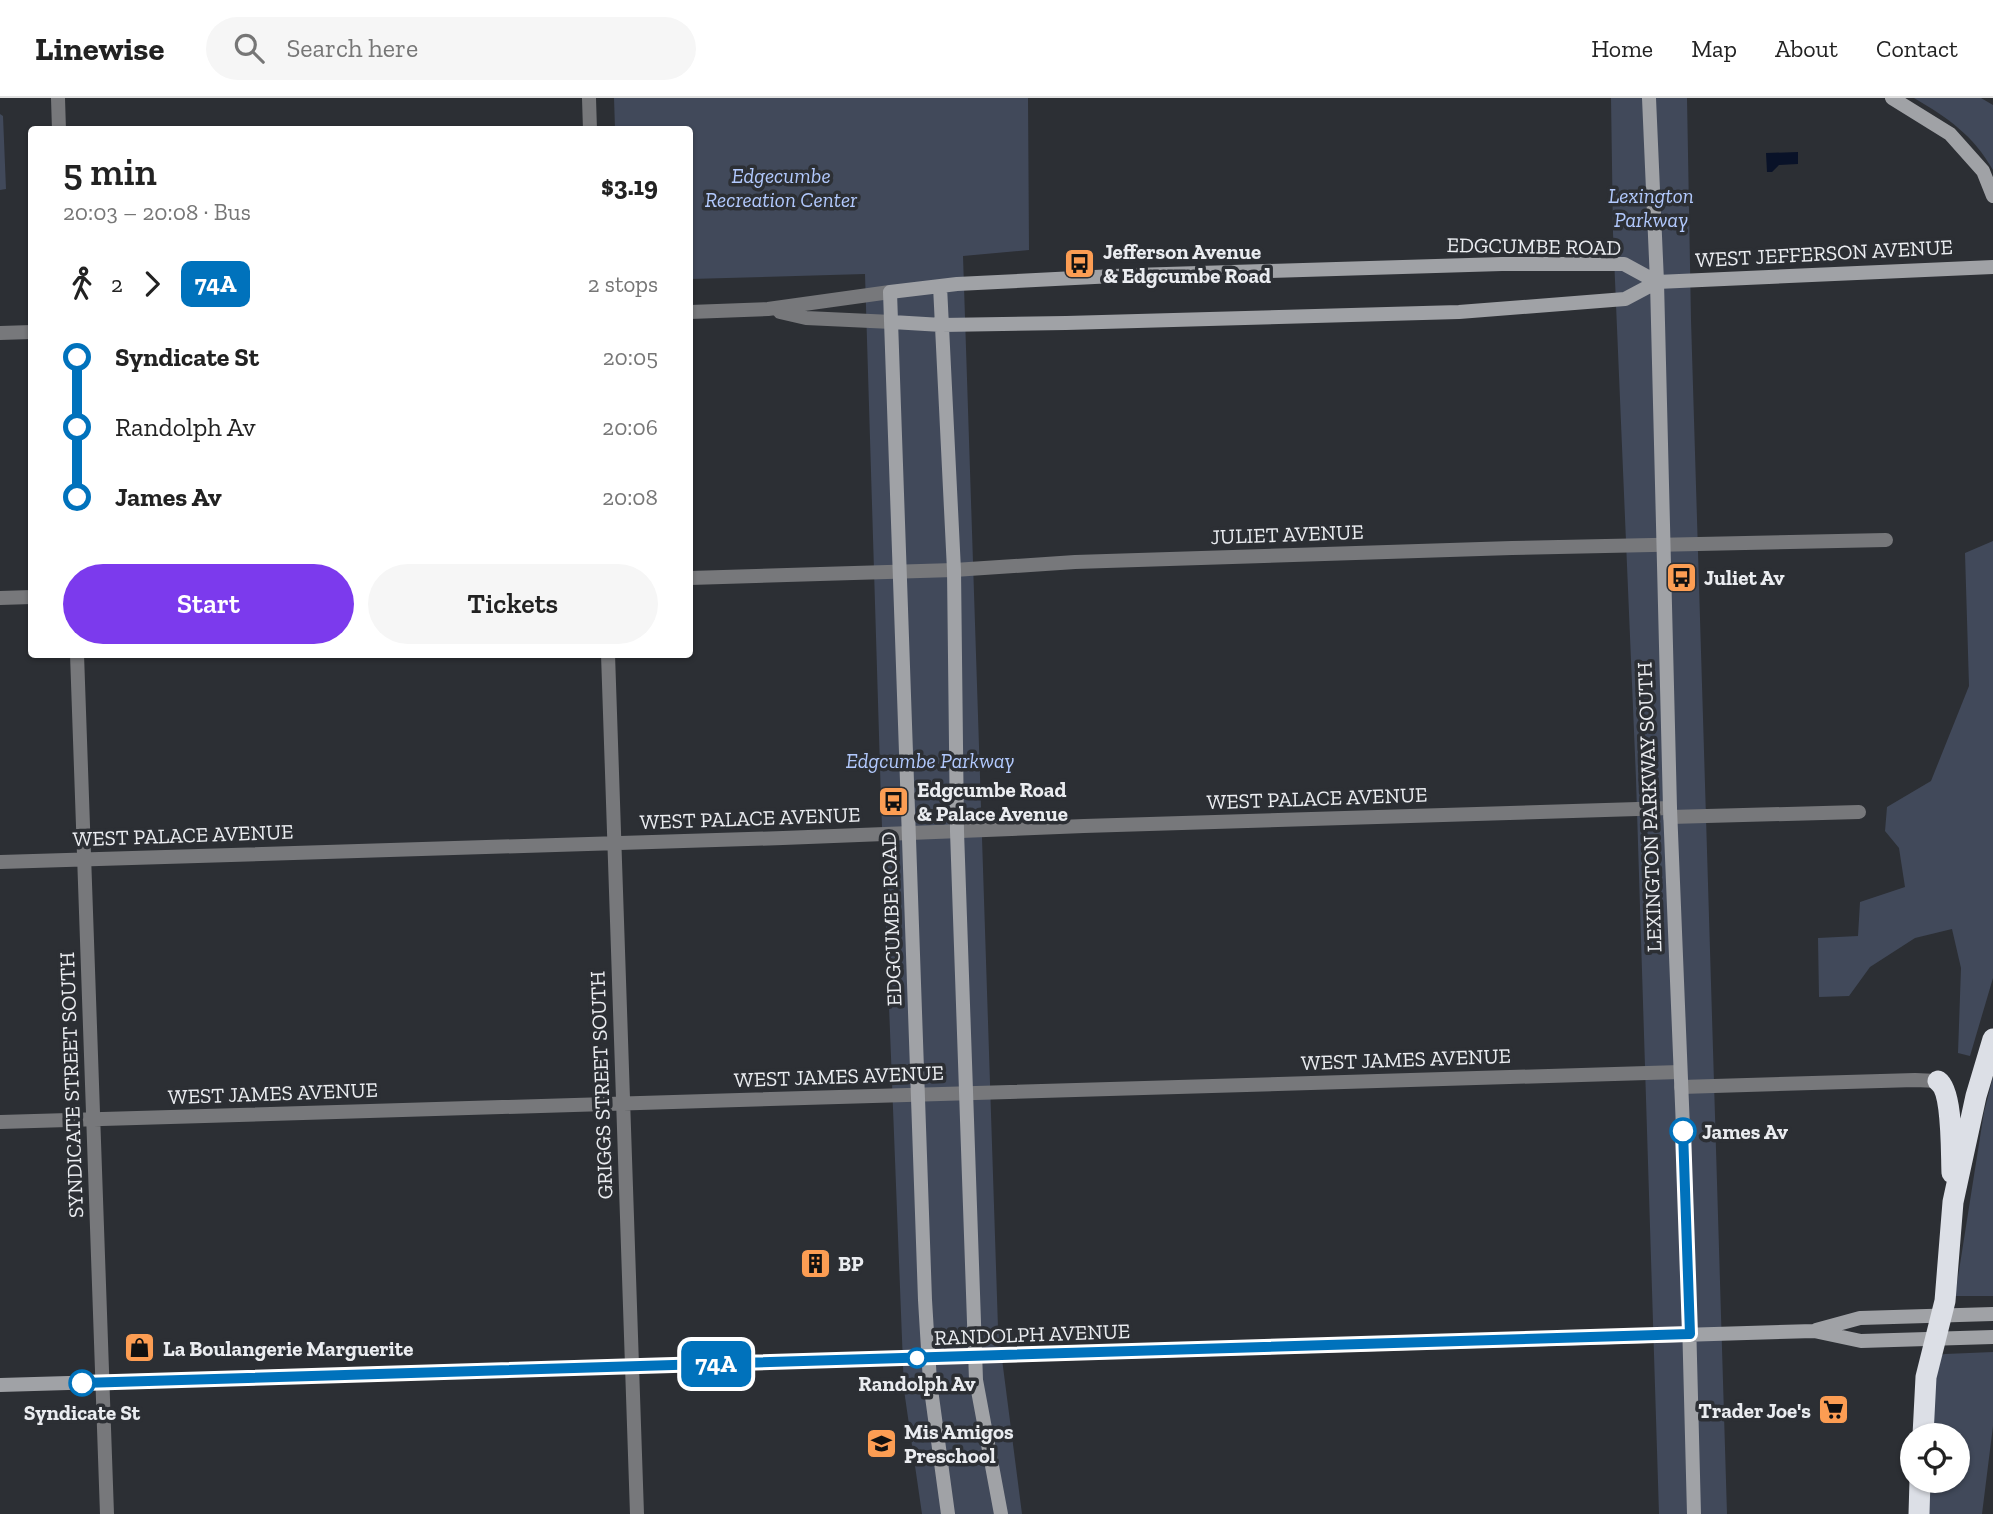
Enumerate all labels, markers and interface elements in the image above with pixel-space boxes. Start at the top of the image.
search box [206,17,696,80]
text: Linewise [35,29,164,68]
icon: search [230,29,268,67]
text: Search here [286,32,418,64]
text: Home [1591,34,1653,63]
text: Map [1691,34,1737,63]
text: About [1775,34,1838,63]
text: Contact [1876,34,1958,63]
text: 5 min [63,149,157,195]
park label: Edgecumbe Recreation Center [705,163,858,212]
text: $3.19 [601,170,658,202]
park label: Lexington Parkway [1608,183,1694,232]
text: 20:03 – 20:08 · Bus [63,198,251,226]
street label: EDGCUMBE ROAD [1447,232,1621,260]
street label: WEST JEFFERSON AVENUE [1695,234,1953,272]
place label: Jefferson Avenue & Edgcumbe Road [1103,239,1271,288]
bus stop icon: Jefferson Avenue & Edgcumbe Road [1063,246,1097,280]
icon: walk [63,265,101,303]
icon: forward [133,265,171,303]
text: 74A [195,269,236,298]
text: 2 [111,270,123,298]
text: 2 stops [588,270,658,298]
text: Syndicate St [115,341,259,373]
text: 20:05 [603,343,658,371]
text: Randolph Av [115,411,256,443]
text: 20:06 [602,413,658,441]
text: James Av [115,481,222,513]
text: 20:08 [602,483,658,511]
street label: JULIET AVENUE [1210,519,1364,549]
bus stop icon: Juliet Av [1664,560,1698,594]
button: Start [63,564,354,644]
button: Tickets [368,564,658,644]
place label: Juliet Av [1704,565,1785,590]
street label: LEXINGTON PARKWAY SOUTH [1631,661,1667,953]
park label: Edgcumbe Parkway [846,748,1015,773]
place label: Edgcumbe Road & Palace Avenue [917,777,1068,826]
street label: WEST PALACE AVENUE [1206,782,1428,814]
bus stop icon: Edgcumbe Road & Palace Avenue [877,784,911,818]
street label: WEST PALACE AVENUE [639,802,861,834]
street label: WEST PALACE AVENUE [72,819,294,851]
street label: EDGCUMBE ROAD [875,831,907,1007]
street label: SYNDICATE STREET SOUTH [54,951,88,1219]
street label: GRIGGS STREET SOUTH [585,970,617,1200]
street label: WEST JAMES AVENUE [1301,1043,1511,1075]
street label: WEST JAMES AVENUE [734,1060,944,1092]
street label: WEST JAMES AVENUE [168,1077,378,1109]
marker: James Av [1670,1118,1696,1144]
place label: James Av [1702,1119,1788,1144]
building icon: BP [798,1246,832,1280]
place label: BP [838,1251,864,1276]
street label: RANDOLPH AVENUE [933,1318,1131,1350]
shop icon: La Boulangerie Marguerite [123,1331,157,1365]
place label: La Boulangerie Marguerite [163,1336,413,1361]
line badge: 74A [676,1341,756,1387]
marker: Randolph Av [907,1348,927,1368]
text: 74A [695,1349,737,1378]
marker: Syndicate St [69,1370,95,1396]
place label: Randolph Av [858,1371,976,1396]
supermarket icon: Trader Joe's [1817,1393,1851,1427]
place label: Trader Joe's [1698,1398,1811,1423]
place label: Syndicate St [24,1400,141,1425]
place label: Mis Amigos Preschool [904,1419,1014,1468]
map controls [1900,1423,1970,1493]
button: locate [1900,1423,1970,1493]
school or university icon: Mis Amigos Preschool [864,1426,898,1460]

